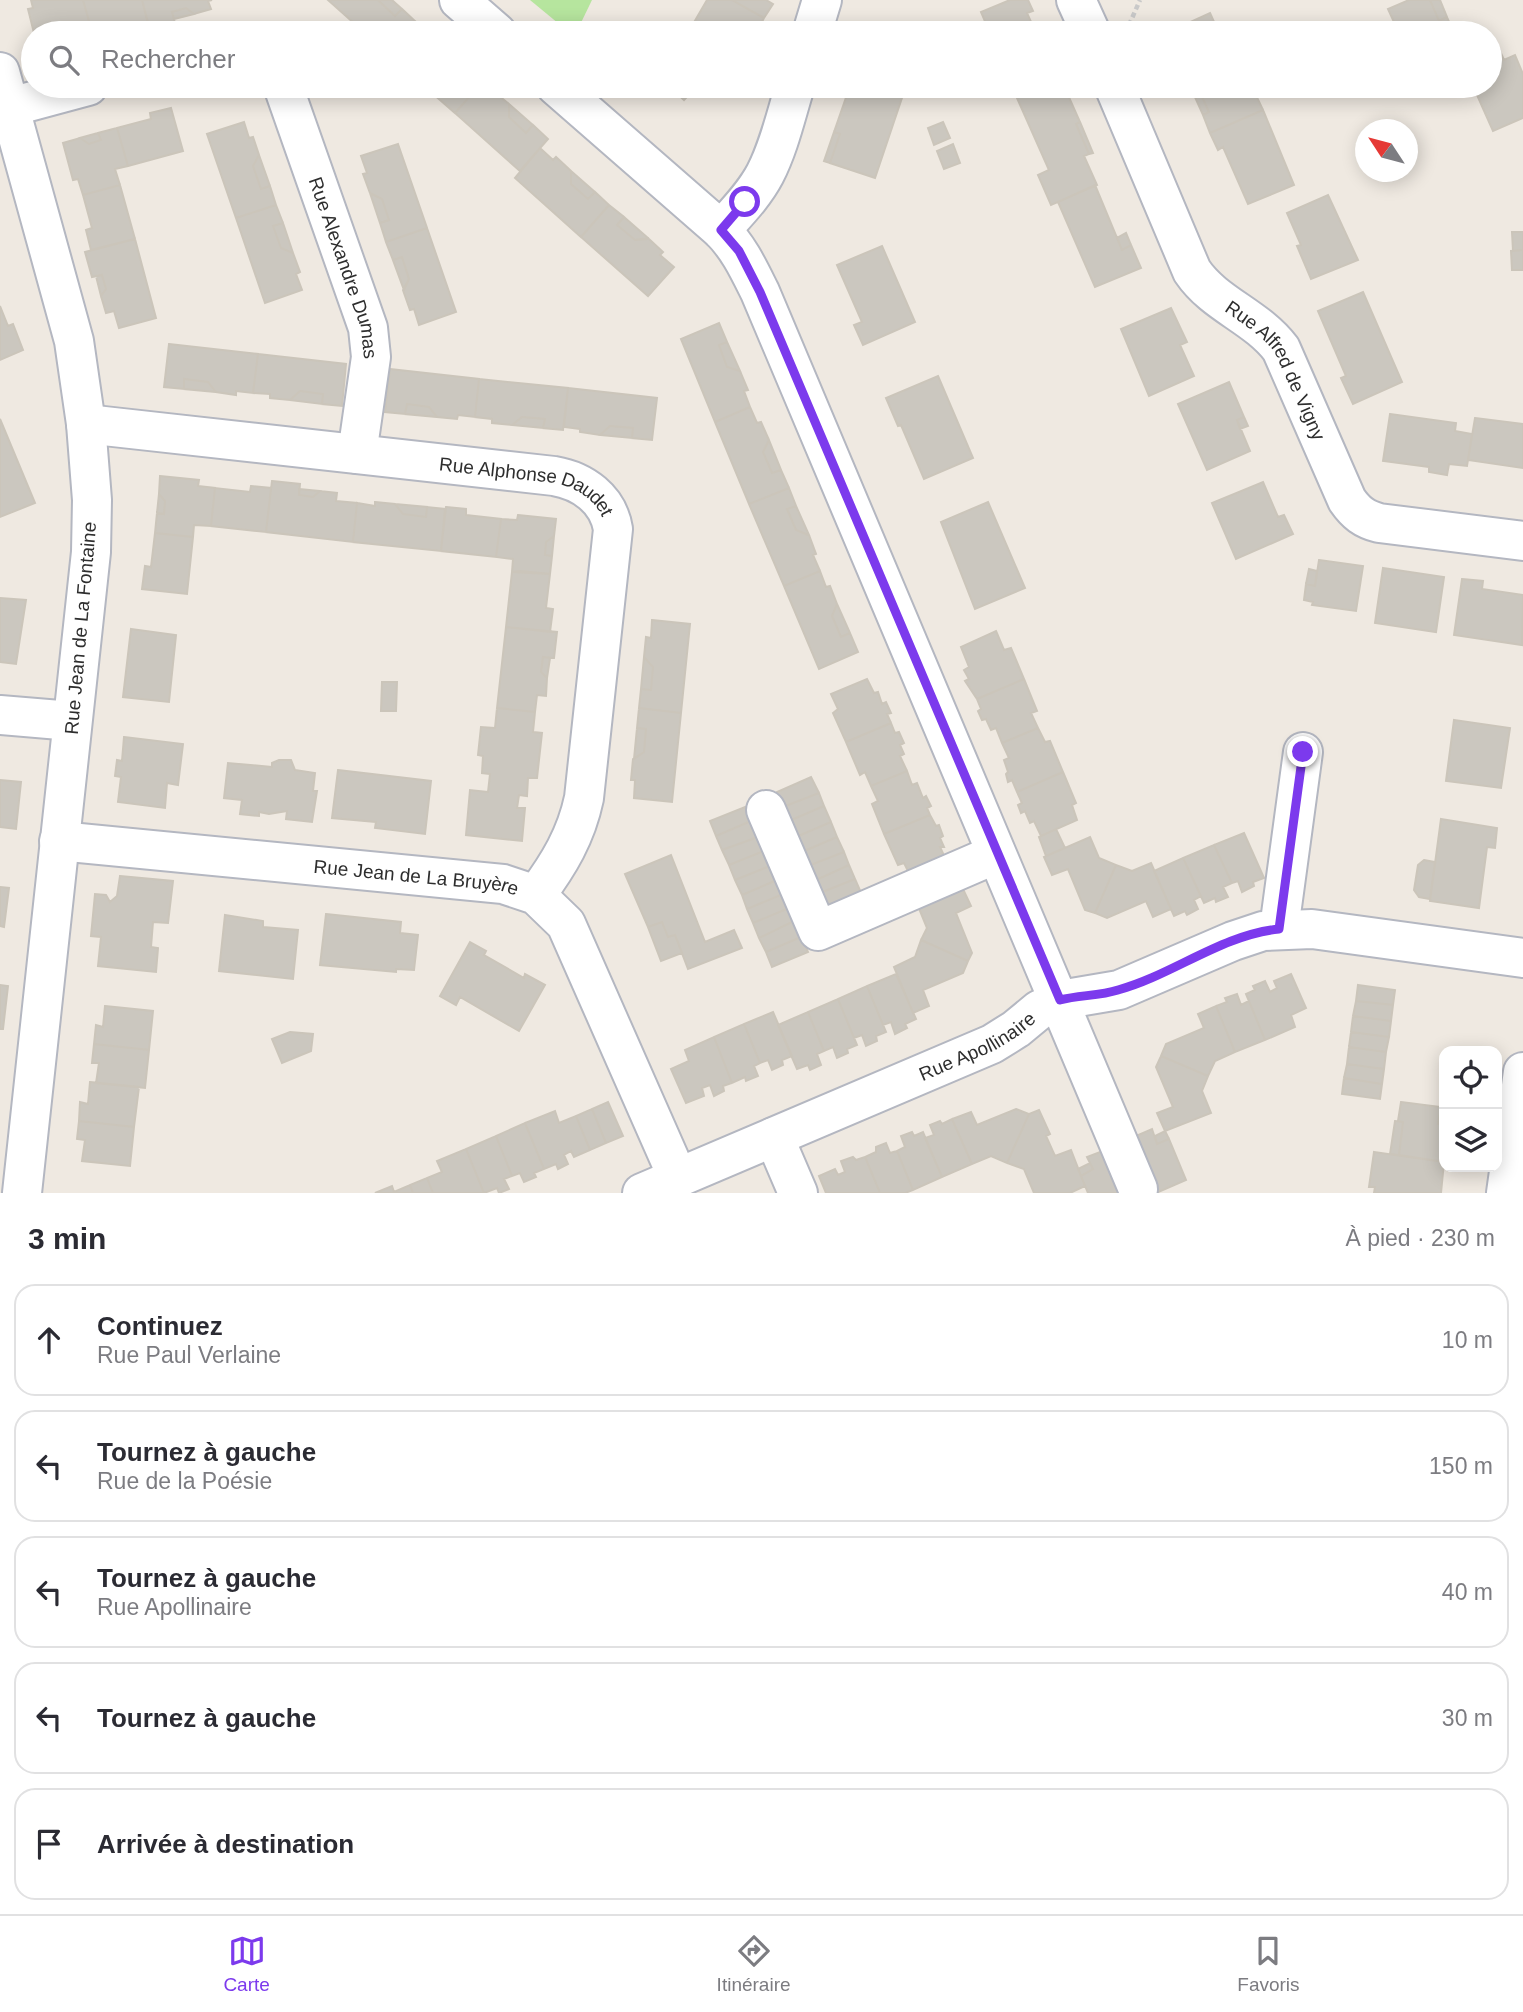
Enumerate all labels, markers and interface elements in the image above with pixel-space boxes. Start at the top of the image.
search box [21,21,1502,98]
icon: search [45,41,83,79]
text: Rechercher [101,44,235,74]
north arrow [1355,119,1418,182]
street label: Rue Alexandre Dumas [305,174,381,360]
route start [729,186,760,217]
street label: Rue Alfred de Vigny [1221,297,1330,444]
street label: Rue Alphonse Daudet [438,453,618,520]
street label: Rue Jean de La Fontaine [61,521,100,735]
route end [1287,736,1318,767]
street label: Rue Jean de La Bruyère [313,856,521,899]
street label: Rue Apollinaire [916,1008,1039,1085]
map controls [1439,1046,1502,1172]
button: locate [1439,1046,1502,1109]
button: layers [1439,1109,1502,1172]
text: 3 min [28,1222,106,1255]
text: À pied · 230 m [1345,1225,1495,1251]
text: Continuez [97,1311,223,1341]
icon: ahead [30,1321,68,1359]
text: 10 m [1442,1327,1493,1353]
text: Rue Paul Verlaine [97,1342,281,1368]
text: Tournez à gauche [97,1437,316,1467]
icon: left [30,1447,68,1485]
text: 150 m [1429,1453,1493,1479]
text: Rue de la Poésie [97,1468,272,1494]
text: Tournez à gauche [97,1563,316,1593]
icon: left [30,1573,68,1611]
text: 40 m [1442,1579,1493,1605]
text: Rue Apollinaire [97,1594,252,1620]
icon: left [30,1699,68,1737]
text: Tournez à gauche [97,1703,316,1733]
text: 30 m [1442,1705,1493,1731]
icon: arrive [30,1825,68,1863]
text: Arrivée à destination [97,1829,354,1859]
tab: Carte [223,1932,270,1996]
tab: Itinéraire [717,1932,791,1996]
tab: Favoris [1237,1932,1300,1996]

